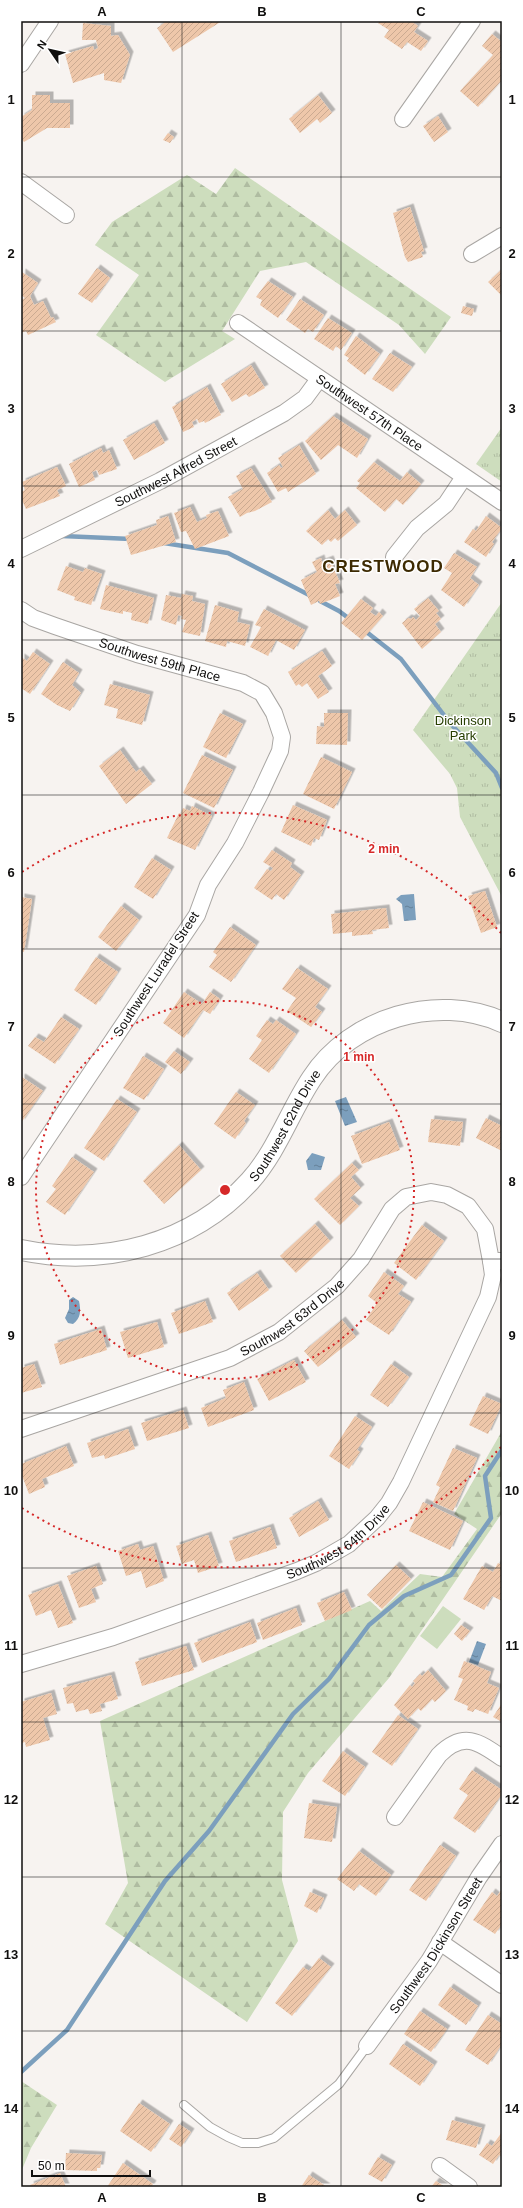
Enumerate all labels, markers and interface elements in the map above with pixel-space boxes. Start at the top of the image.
text: A [97,4,107,19]
text: B [257,4,267,19]
text: C [416,4,426,19]
north arrow [30,30,70,70]
text: N [35,38,49,51]
text: 1 [7,92,15,107]
text: 1 [508,92,516,107]
text: 2 [7,246,15,261]
text: 2 [508,246,516,261]
street label: Southwest 57th Place [313,371,426,454]
text: 3 [7,401,15,416]
text: 3 [508,401,516,416]
street label: Southwest Alfred Street [112,433,240,510]
text: 4 [7,556,15,571]
text: 4 [508,556,516,571]
district label: CRESTWOOD [322,557,444,576]
street label: Southwest 59th Place [97,634,222,684]
text: 5 [7,710,15,725]
text: 5 [508,710,516,725]
park label: Dickinson Park [435,713,491,743]
text: 2 min [368,842,400,856]
text: 6 [7,865,15,880]
text: 6 [508,865,516,880]
street label: Southwest Luradel Street [110,908,202,1039]
text: 7 [7,1019,15,1034]
text: 7 [508,1019,516,1034]
text: 1 min [343,1050,375,1064]
street label: Southwest 62nd Drive [246,1066,323,1184]
text: 8 [7,1174,15,1189]
text: 8 [508,1174,516,1189]
centre of rings [218,1183,232,1197]
street label: Southwest 63rd Drive [237,1276,347,1359]
text: 9 [7,1328,15,1343]
text: 9 [508,1328,516,1343]
text: 10 [4,1483,18,1498]
text: 10 [505,1483,519,1498]
street label: Southwest 64th Drive [284,1501,393,1582]
text: 11 [4,1638,18,1653]
text: 11 [505,1638,519,1653]
text: 12 [4,1792,18,1807]
text: 12 [505,1792,519,1807]
street label: Southwest Dickinson Street [386,1874,485,2016]
text: 13 [4,1947,18,1962]
text: 13 [505,1947,519,1962]
text: 14 [4,2101,19,2116]
text: 14 [505,2101,520,2116]
scale bar [32,2152,150,2178]
text: 50 m [38,2159,65,2173]
text: A [97,2190,107,2205]
text: B [257,2190,267,2205]
text: C [416,2190,426,2205]

